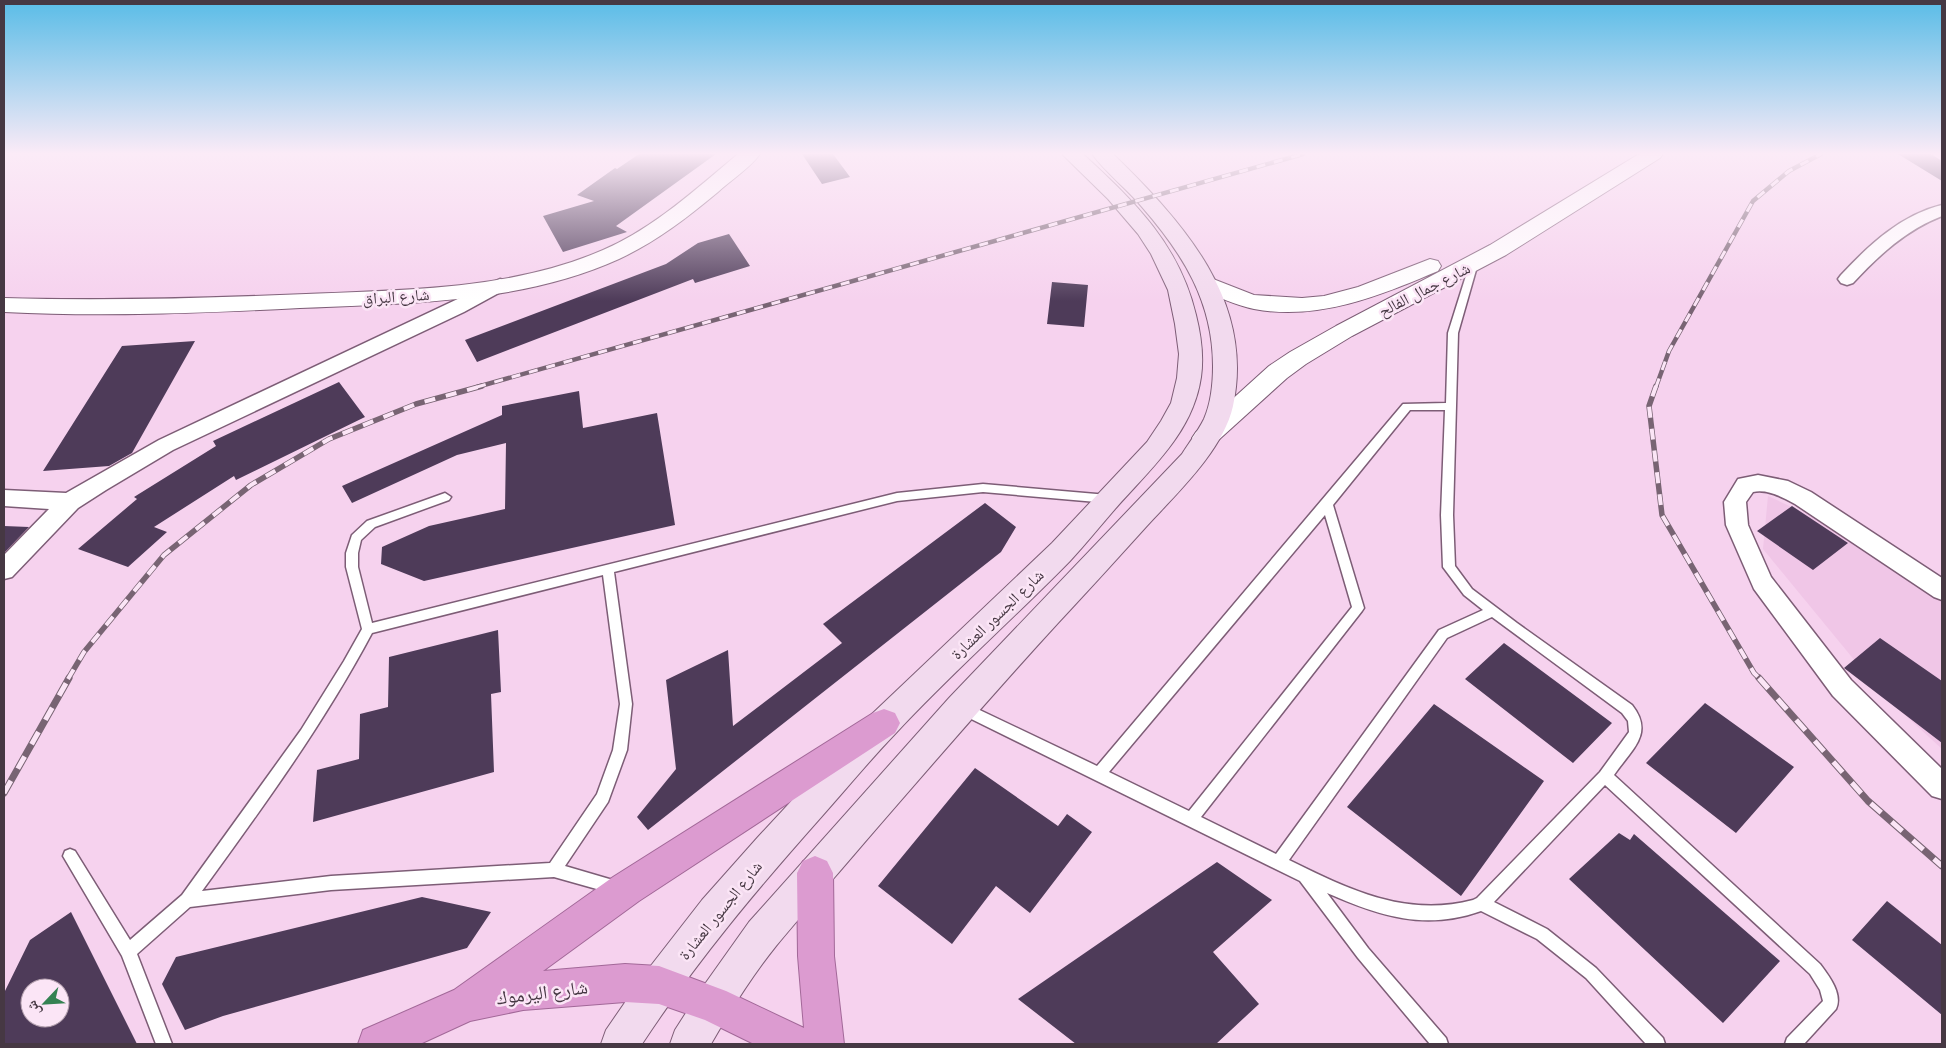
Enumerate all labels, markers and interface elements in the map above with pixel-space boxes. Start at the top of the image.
street label: شارع جمال الفالح [1375,258,1474,322]
street label: شارع البراق [362,285,430,309]
street label: شارع الجسور العشارة [947,565,1048,664]
street label: شارع الجسور العشارة [675,857,767,964]
street label: شارع اليرموك [495,975,589,1010]
north arrow [20,978,70,1028]
text: ش [23,998,45,1019]

